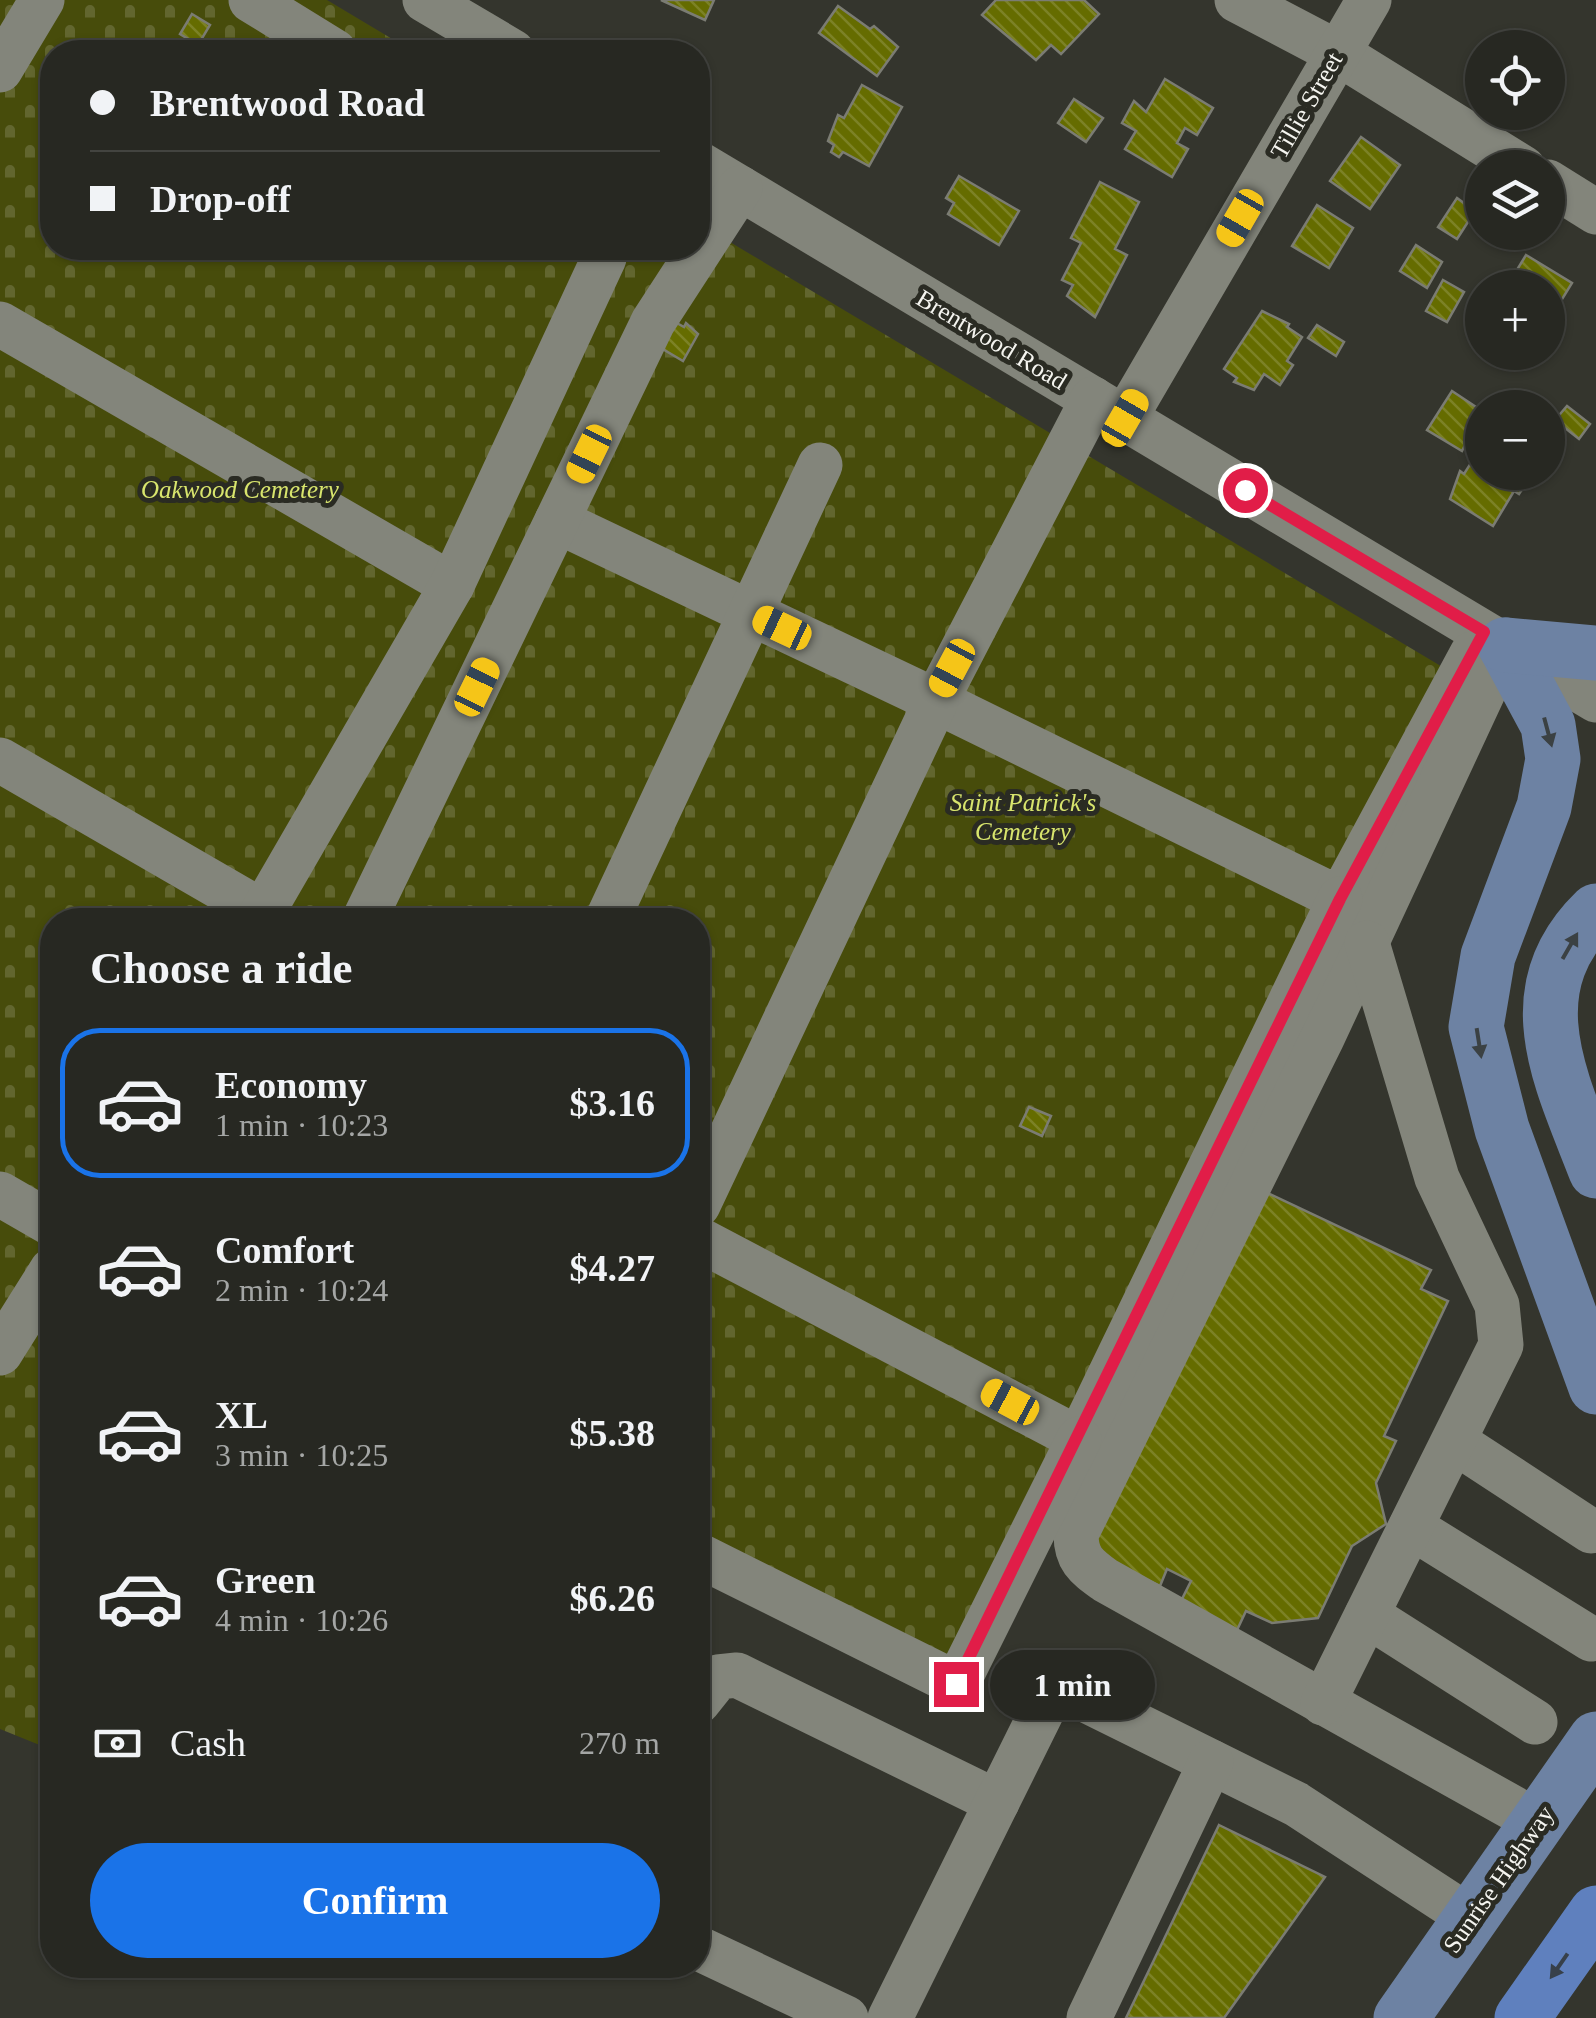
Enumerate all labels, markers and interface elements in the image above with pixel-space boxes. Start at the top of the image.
map controls [1465,30,1565,490]
button: locate [1465,30,1565,130]
street label: Tillie Street [1265,47,1348,163]
text: Brentwood Road [150,82,425,124]
button: layers [1465,150,1565,250]
text: Drop-off [150,178,291,220]
car [1212,185,1268,251]
button: + [1465,270,1565,370]
street label: Brentwood Road [912,284,1072,395]
car [1097,385,1153,451]
button: − [1465,390,1565,490]
car [562,420,616,488]
route start [1223,468,1268,513]
park label: Oakwood Cemetery [141,476,340,503]
car [748,602,816,654]
car [925,634,979,702]
car [450,653,504,721]
one-way arrow [1541,717,1556,748]
park label: Saint Patrick's Cemetery [950,789,1096,845]
one-way arrow [1562,931,1579,960]
text: Choose a ride [90,943,353,993]
one-way arrow [1472,1028,1487,1060]
icon: car [95,1058,185,1148]
text: Economy [215,1064,367,1106]
text: $3.16 [570,1082,655,1124]
text: 1 min · 10:23 [215,1107,388,1143]
icon: car [95,1223,185,1313]
text: Comfort [215,1229,354,1271]
text: $4.27 [570,1247,655,1289]
text: 2 min · 10:24 [215,1272,388,1308]
car [976,1375,1044,1429]
icon: car [95,1388,185,1478]
text: XL [215,1394,268,1436]
text: $5.38 [570,1412,655,1454]
text: 3 min · 10:25 [215,1437,388,1473]
icon: car [95,1553,185,1643]
text: Green [215,1559,316,1601]
text: $6.26 [570,1577,655,1619]
text: 4 min · 10:26 [215,1602,388,1638]
callout: 1 min [991,1649,1156,1719]
route end [934,1662,979,1707]
text: 1 min [1034,1667,1111,1703]
icon: cash [90,1716,145,1771]
text: Cash [170,1722,246,1764]
text: 270 m [579,1725,660,1761]
street label: Sunrise Highway [1438,1800,1559,1958]
button: Confirm [90,1843,660,1958]
one-way arrow [1550,1952,1569,1979]

